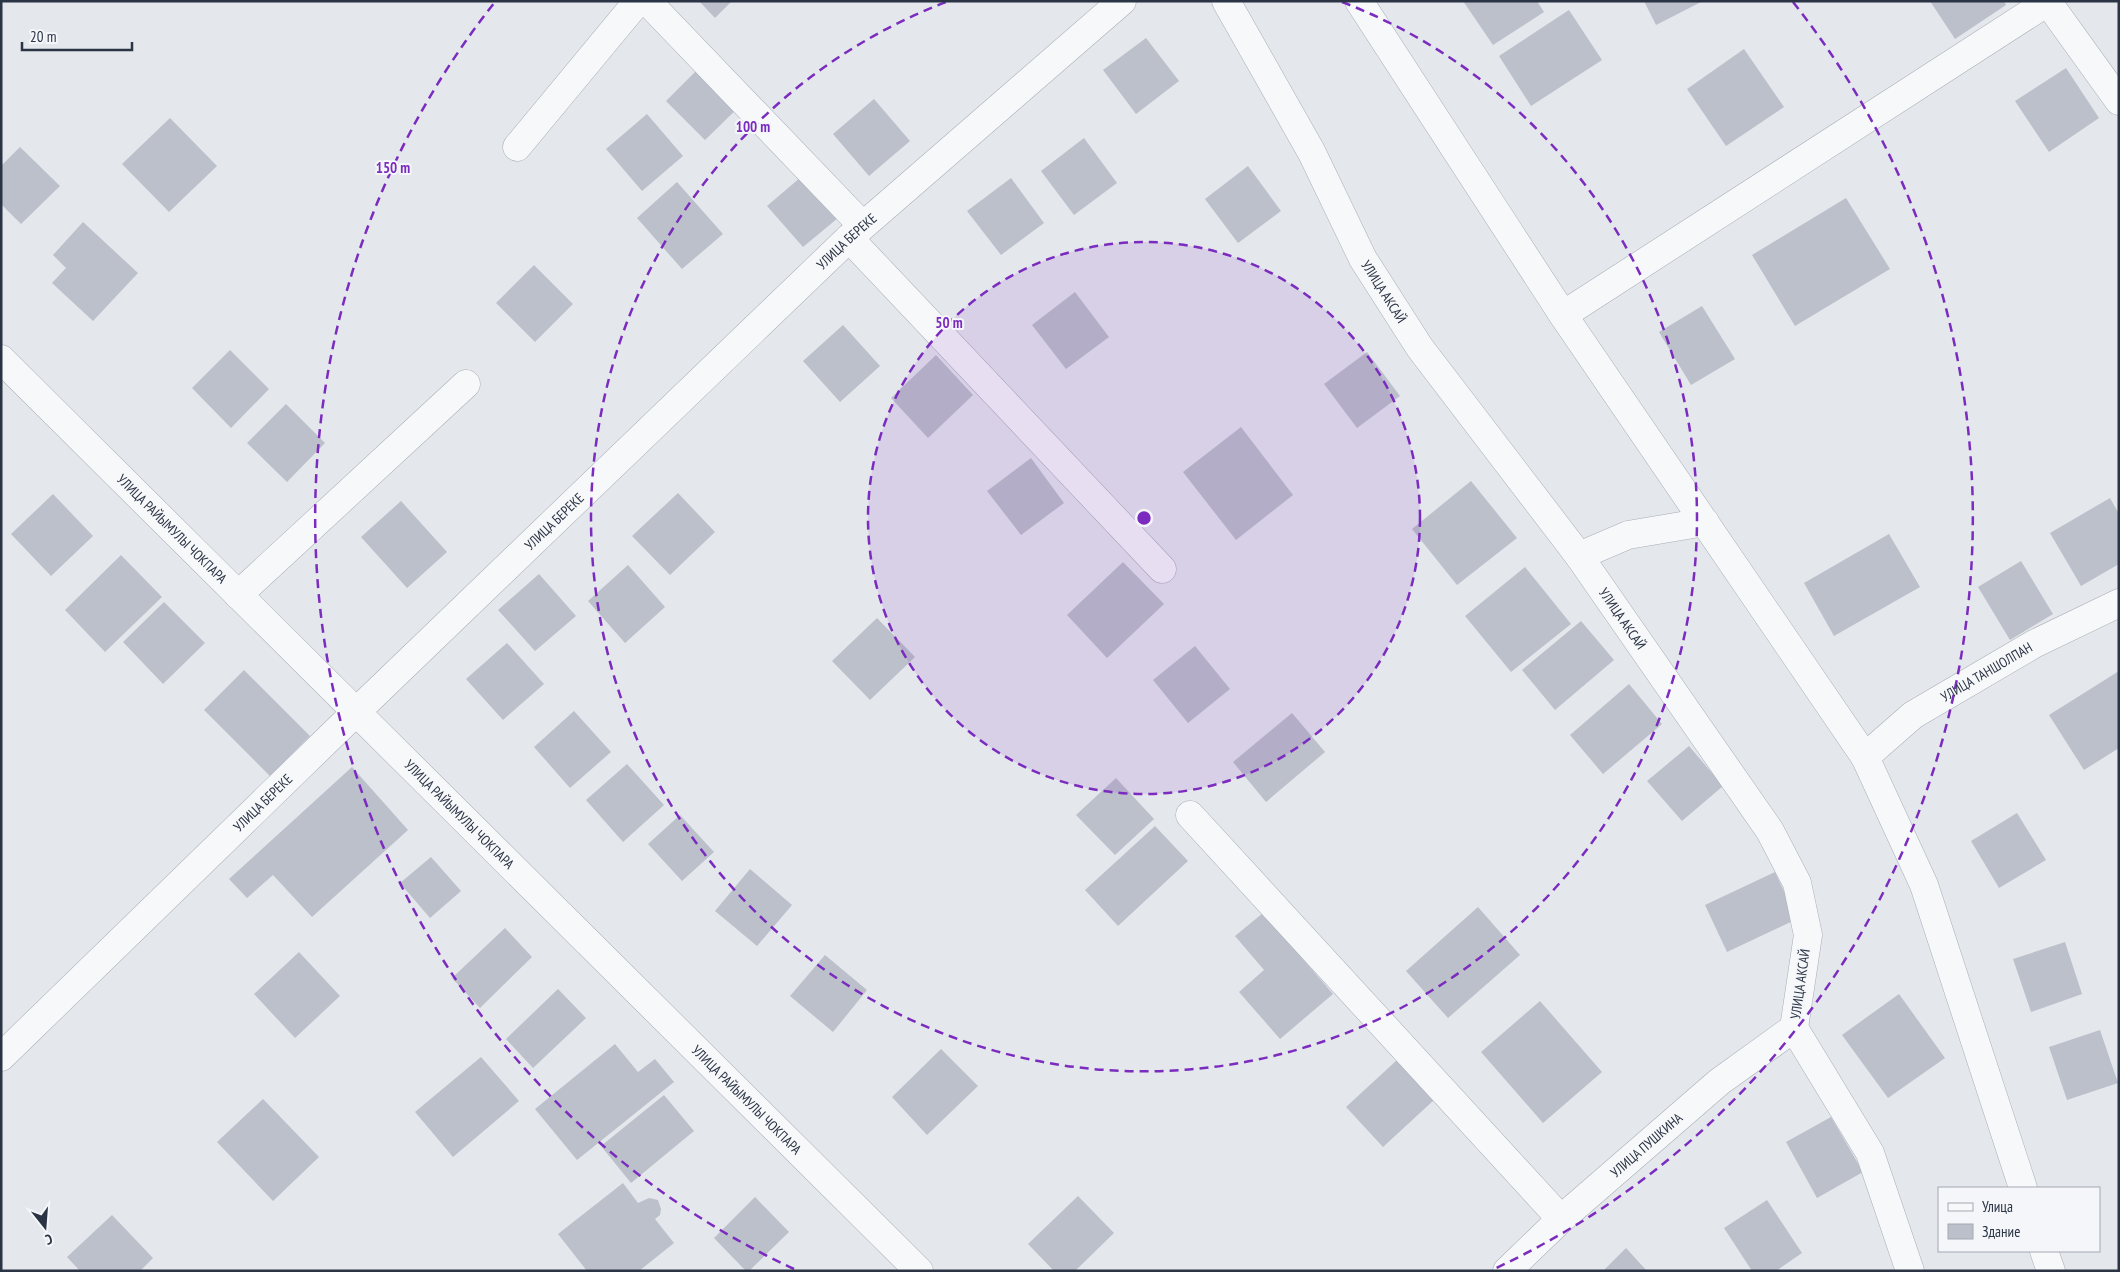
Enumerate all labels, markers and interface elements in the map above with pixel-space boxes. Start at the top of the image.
scale bar [22,20,132,52]
text: 20 m [30,27,56,46]
text: 100 m [736,117,770,136]
text: 150 m [376,158,410,177]
street label: УЛИЦА БЕРЕКЕ [813,209,880,273]
street label: УЛИЦА АКСАЙ [1357,257,1411,326]
text: 50 m [935,313,963,332]
street label: УЛИЦА РАЙЫМУЛЫ ЧОКПАРА [113,470,231,588]
street label: УЛИЦА БЕРЕКЕ [521,489,588,554]
centre of rings [1135,509,1153,527]
street label: УЛИЦА АКСАЙ [1595,584,1650,653]
street label: УЛИЦА ТАНШОЛПАН [1938,638,2035,706]
street label: УЛИЦА РАЙЫМУЛЫ ЧОКПАРА [401,756,518,873]
street label: УЛИЦА БЕРЕКЕ [230,770,296,835]
street label: УЛИЦА АКСАЙ [1786,948,1814,1020]
street label: УЛИЦА РАЙЫМУЛЫ ЧОКПАРА [688,1041,806,1158]
street label: УЛИЦА ПУШКИНА [1607,1108,1687,1181]
legend [1938,1187,2100,1252]
text: Улица [1982,1197,2013,1216]
north arrow [20,1202,70,1252]
text: Здание [1982,1222,2020,1241]
text: С [43,1230,54,1249]

